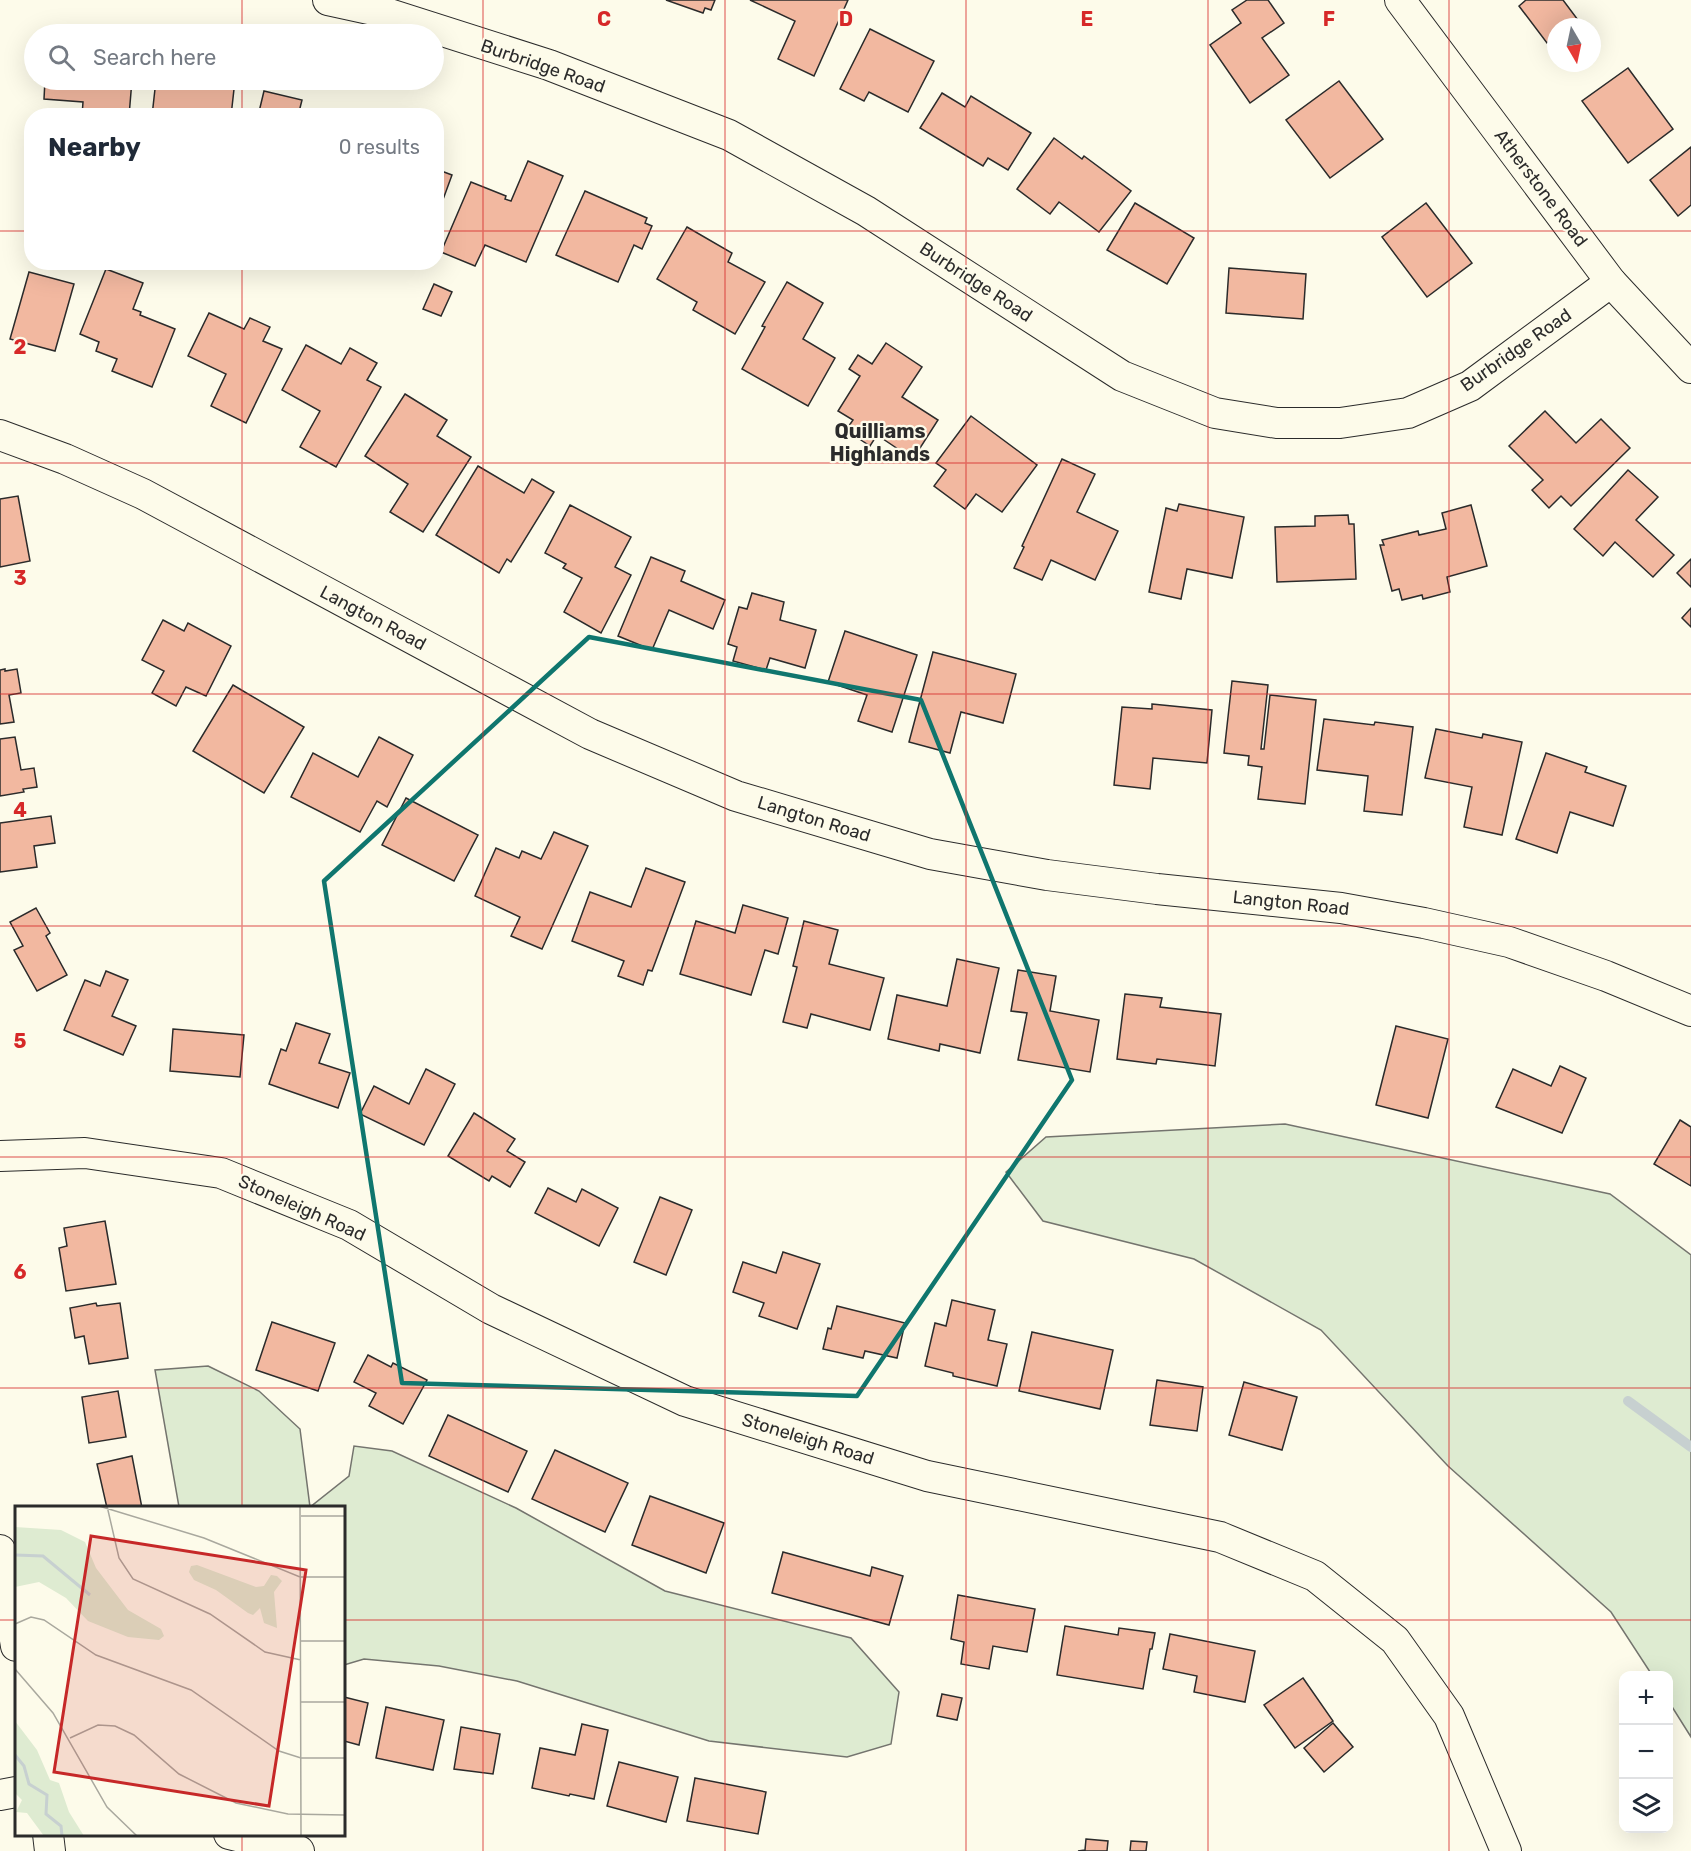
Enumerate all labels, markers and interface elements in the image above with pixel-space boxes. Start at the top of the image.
text: C [597,7,611,31]
text: D [839,7,853,31]
text: E [1081,7,1093,31]
text: F [1323,7,1335,31]
north arrow [1547,18,1601,72]
search box [24,24,444,90]
street label: Burbridge Road [478,34,608,98]
icon: search [45,41,78,74]
text: Search here [93,44,216,71]
street label: Atherstone Road [1490,125,1592,251]
text: Nearby [48,132,141,163]
text: 0 results [339,135,420,159]
street label: Burbridge Road [915,237,1037,327]
street label: Burbridge Road [1456,304,1576,396]
text: 2 [14,335,27,359]
district label: Quilliams Highlands [830,419,930,466]
text: 3 [13,566,27,590]
street label: Langton Road [316,581,430,655]
street label: Langton Road [755,791,873,847]
text: 4 [13,798,27,822]
street label: Langton Road [1232,886,1350,920]
text: 5 [14,1029,27,1053]
street label: Stoneleigh Road [235,1170,369,1246]
text: 6 [13,1260,27,1284]
street label: Stoneleigh Road [739,1408,877,1470]
inset map [15,1506,345,1836]
map controls [1619,1671,1673,1833]
button: + [1619,1671,1673,1725]
button: − [1619,1725,1673,1779]
button: layers [1619,1779,1673,1833]

